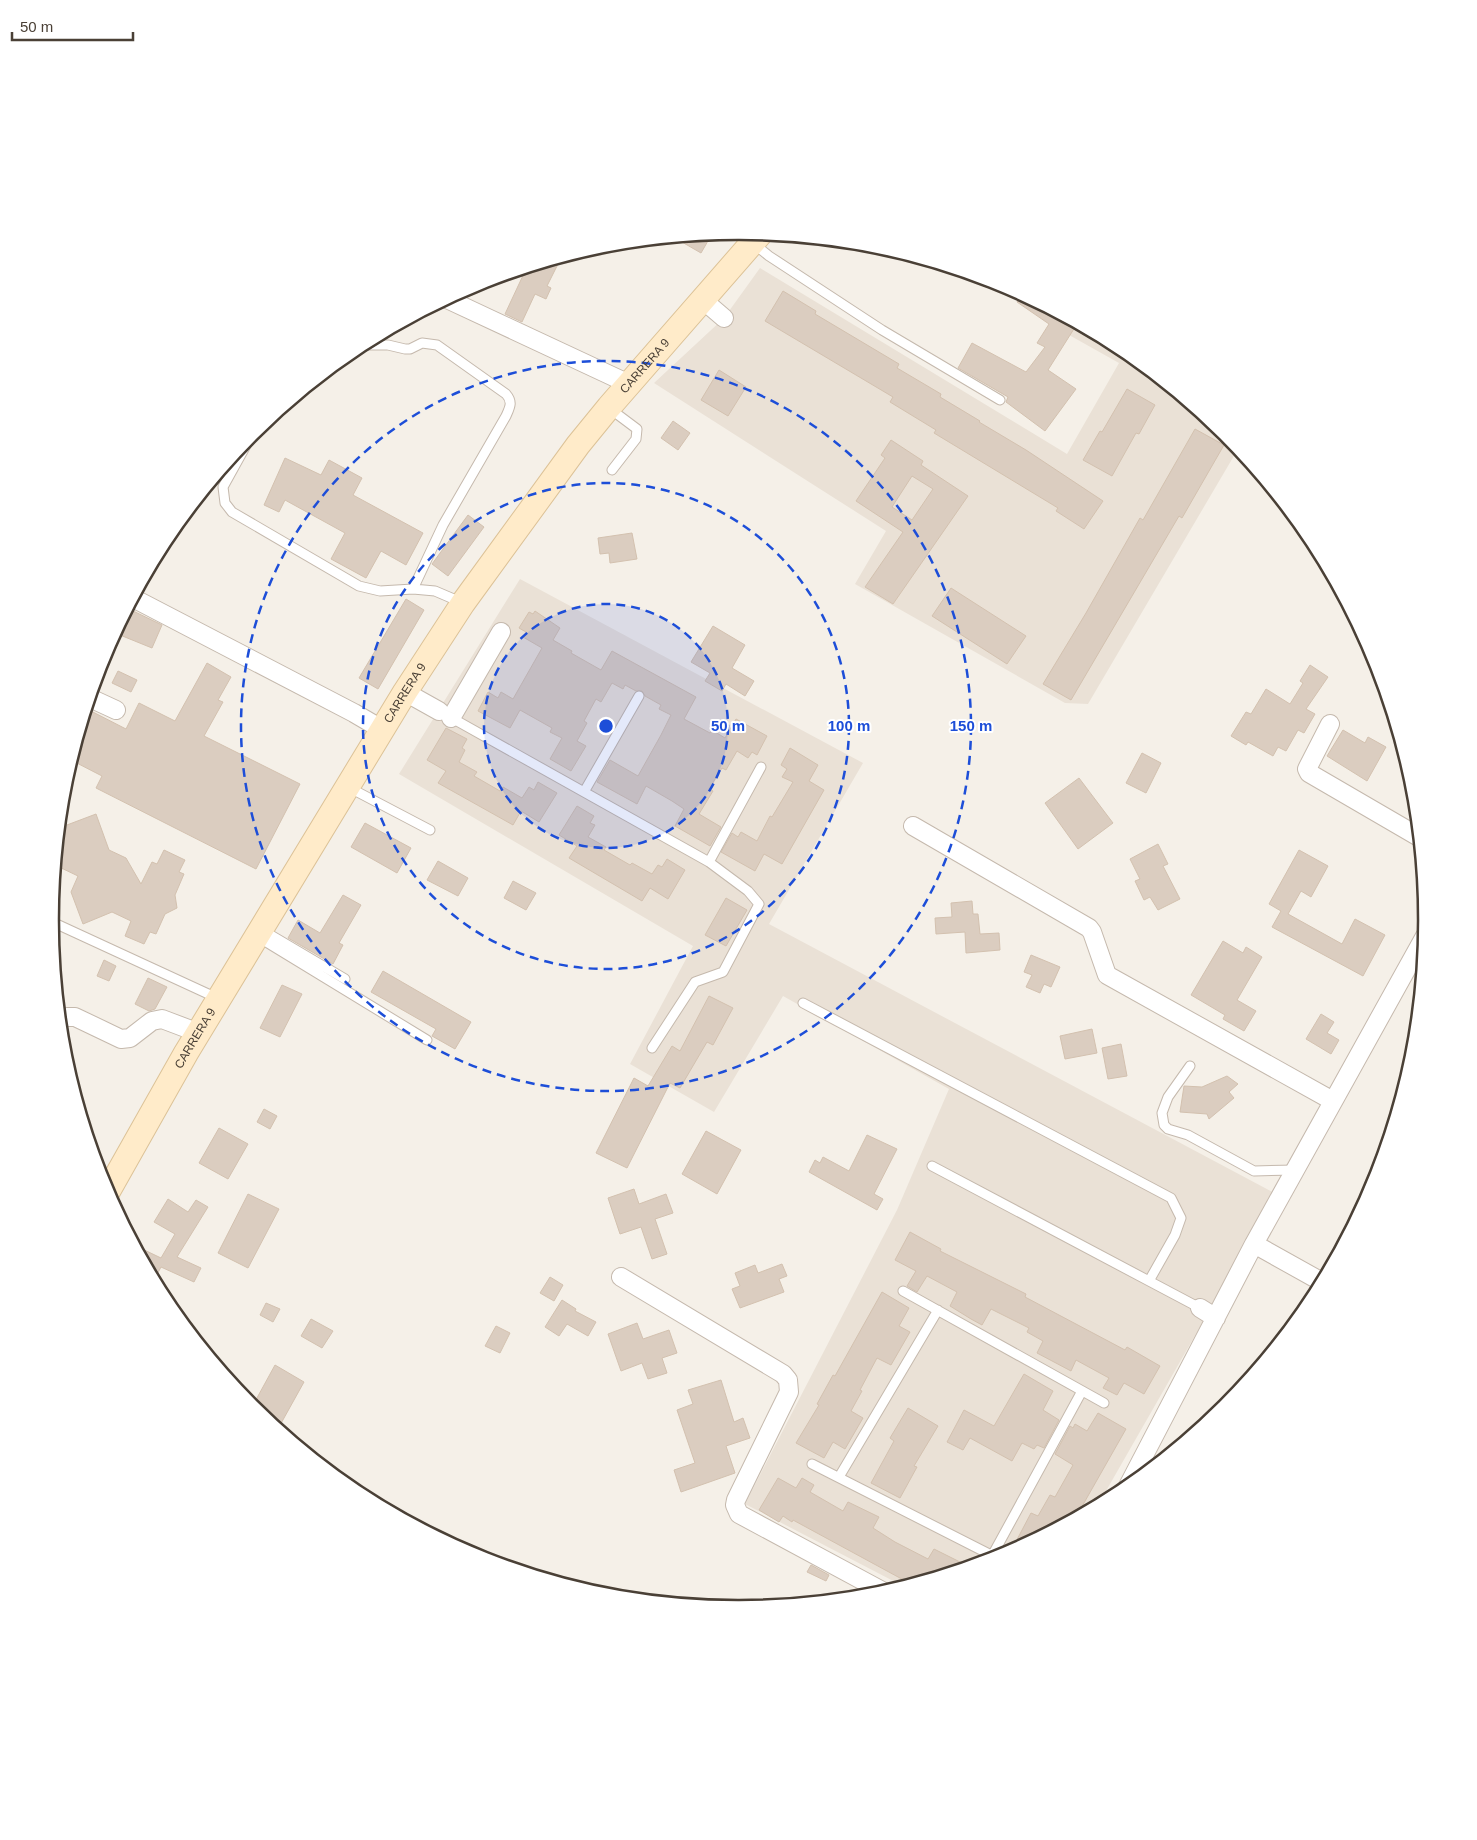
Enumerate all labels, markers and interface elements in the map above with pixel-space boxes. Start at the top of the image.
scale bar [12,10,134,42]
text: 50 m [20,18,53,35]
street label: CARRERA 9 [617,336,673,396]
street label: CARRERA 9 [381,660,429,726]
centre of rings [597,717,615,735]
text: 50 m [711,717,745,734]
text: 100 m [828,717,870,734]
text: 150 m [950,717,992,734]
street label: CARRERA 9 [172,1005,219,1071]

